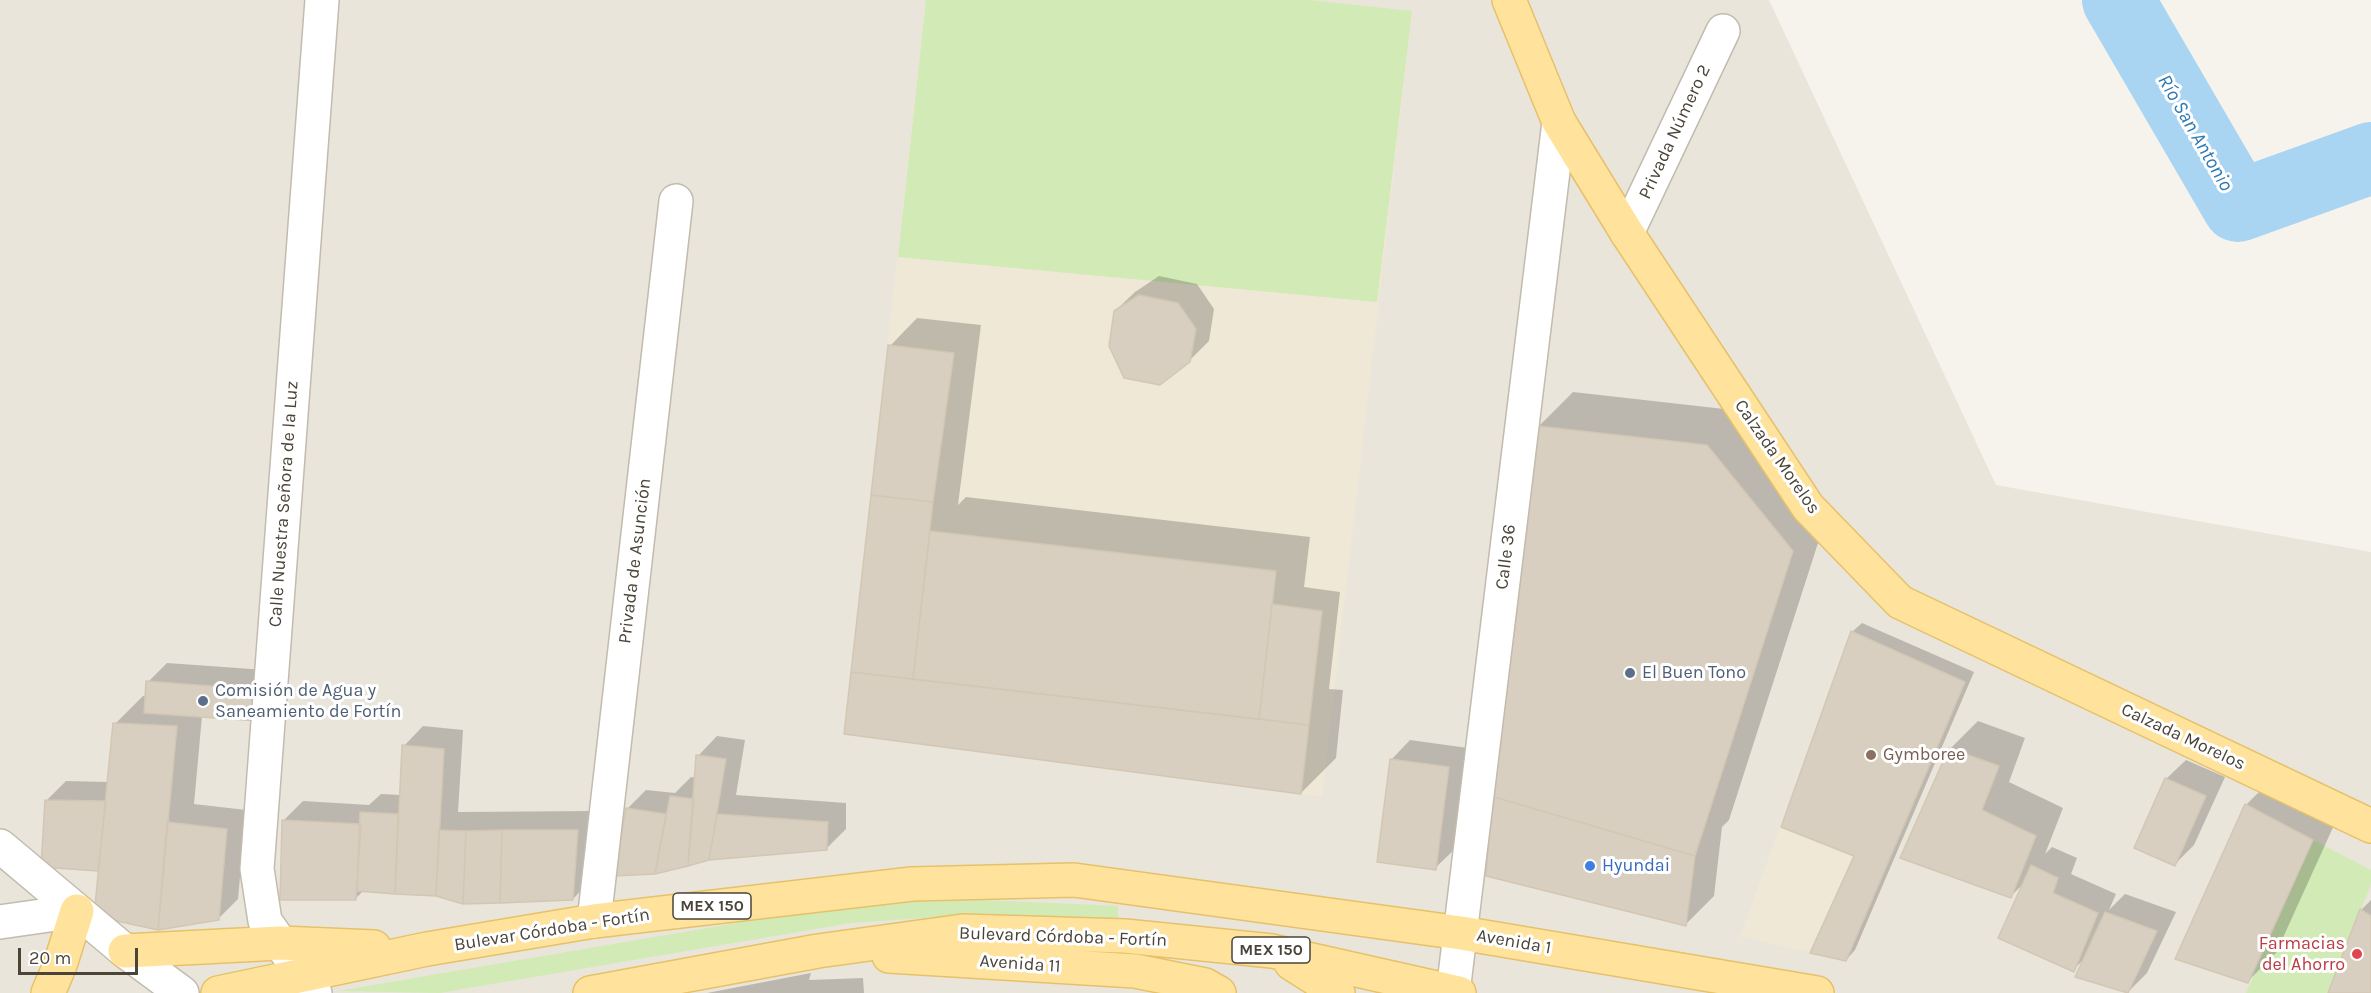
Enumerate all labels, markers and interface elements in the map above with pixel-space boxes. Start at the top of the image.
street label: Privada Número 2 [1634,61,1716,203]
water label: Río San Antonio [2152,71,2238,195]
street label: Calle Nuestra Señora de la Luz [265,380,303,628]
street label: Calzada Morelos [1730,396,1824,518]
street label: Privada de Asunción [614,477,656,645]
street label: Calle 36 [1491,523,1521,591]
place label: El Buen Tono [1642,662,1746,684]
marker: El Buen Tono [1623,666,1637,680]
place label: Comisión de Agua y Saneamiento de Fortín [215,680,401,722]
marker: Comisión de Agua y Saneamiento de Fortín [196,694,210,708]
street label: Calzada Morelos [2118,699,2248,775]
place label: Gymboree [1883,744,1965,766]
marker: Gymboree [1864,748,1878,762]
place label: Hyundai [1602,855,1670,877]
marker: Hyundai [1583,859,1597,873]
road number: MEX 150 [673,893,751,919]
street label: Bulevar Córdoba - Fortín [453,904,651,956]
street label: Bulevard Córdoba - Fortín [959,923,1167,951]
street label: Avenida 1 [1475,925,1553,959]
place label: Farmacias del Ahorro [2259,933,2345,976]
scale bar [21,936,141,974]
road number: MEX 150 [1232,937,1310,963]
text: 20 m [29,947,71,969]
marker: Farmacias del Ahorro [2350,947,2364,961]
street label: Avenida 11 [979,950,1061,978]

